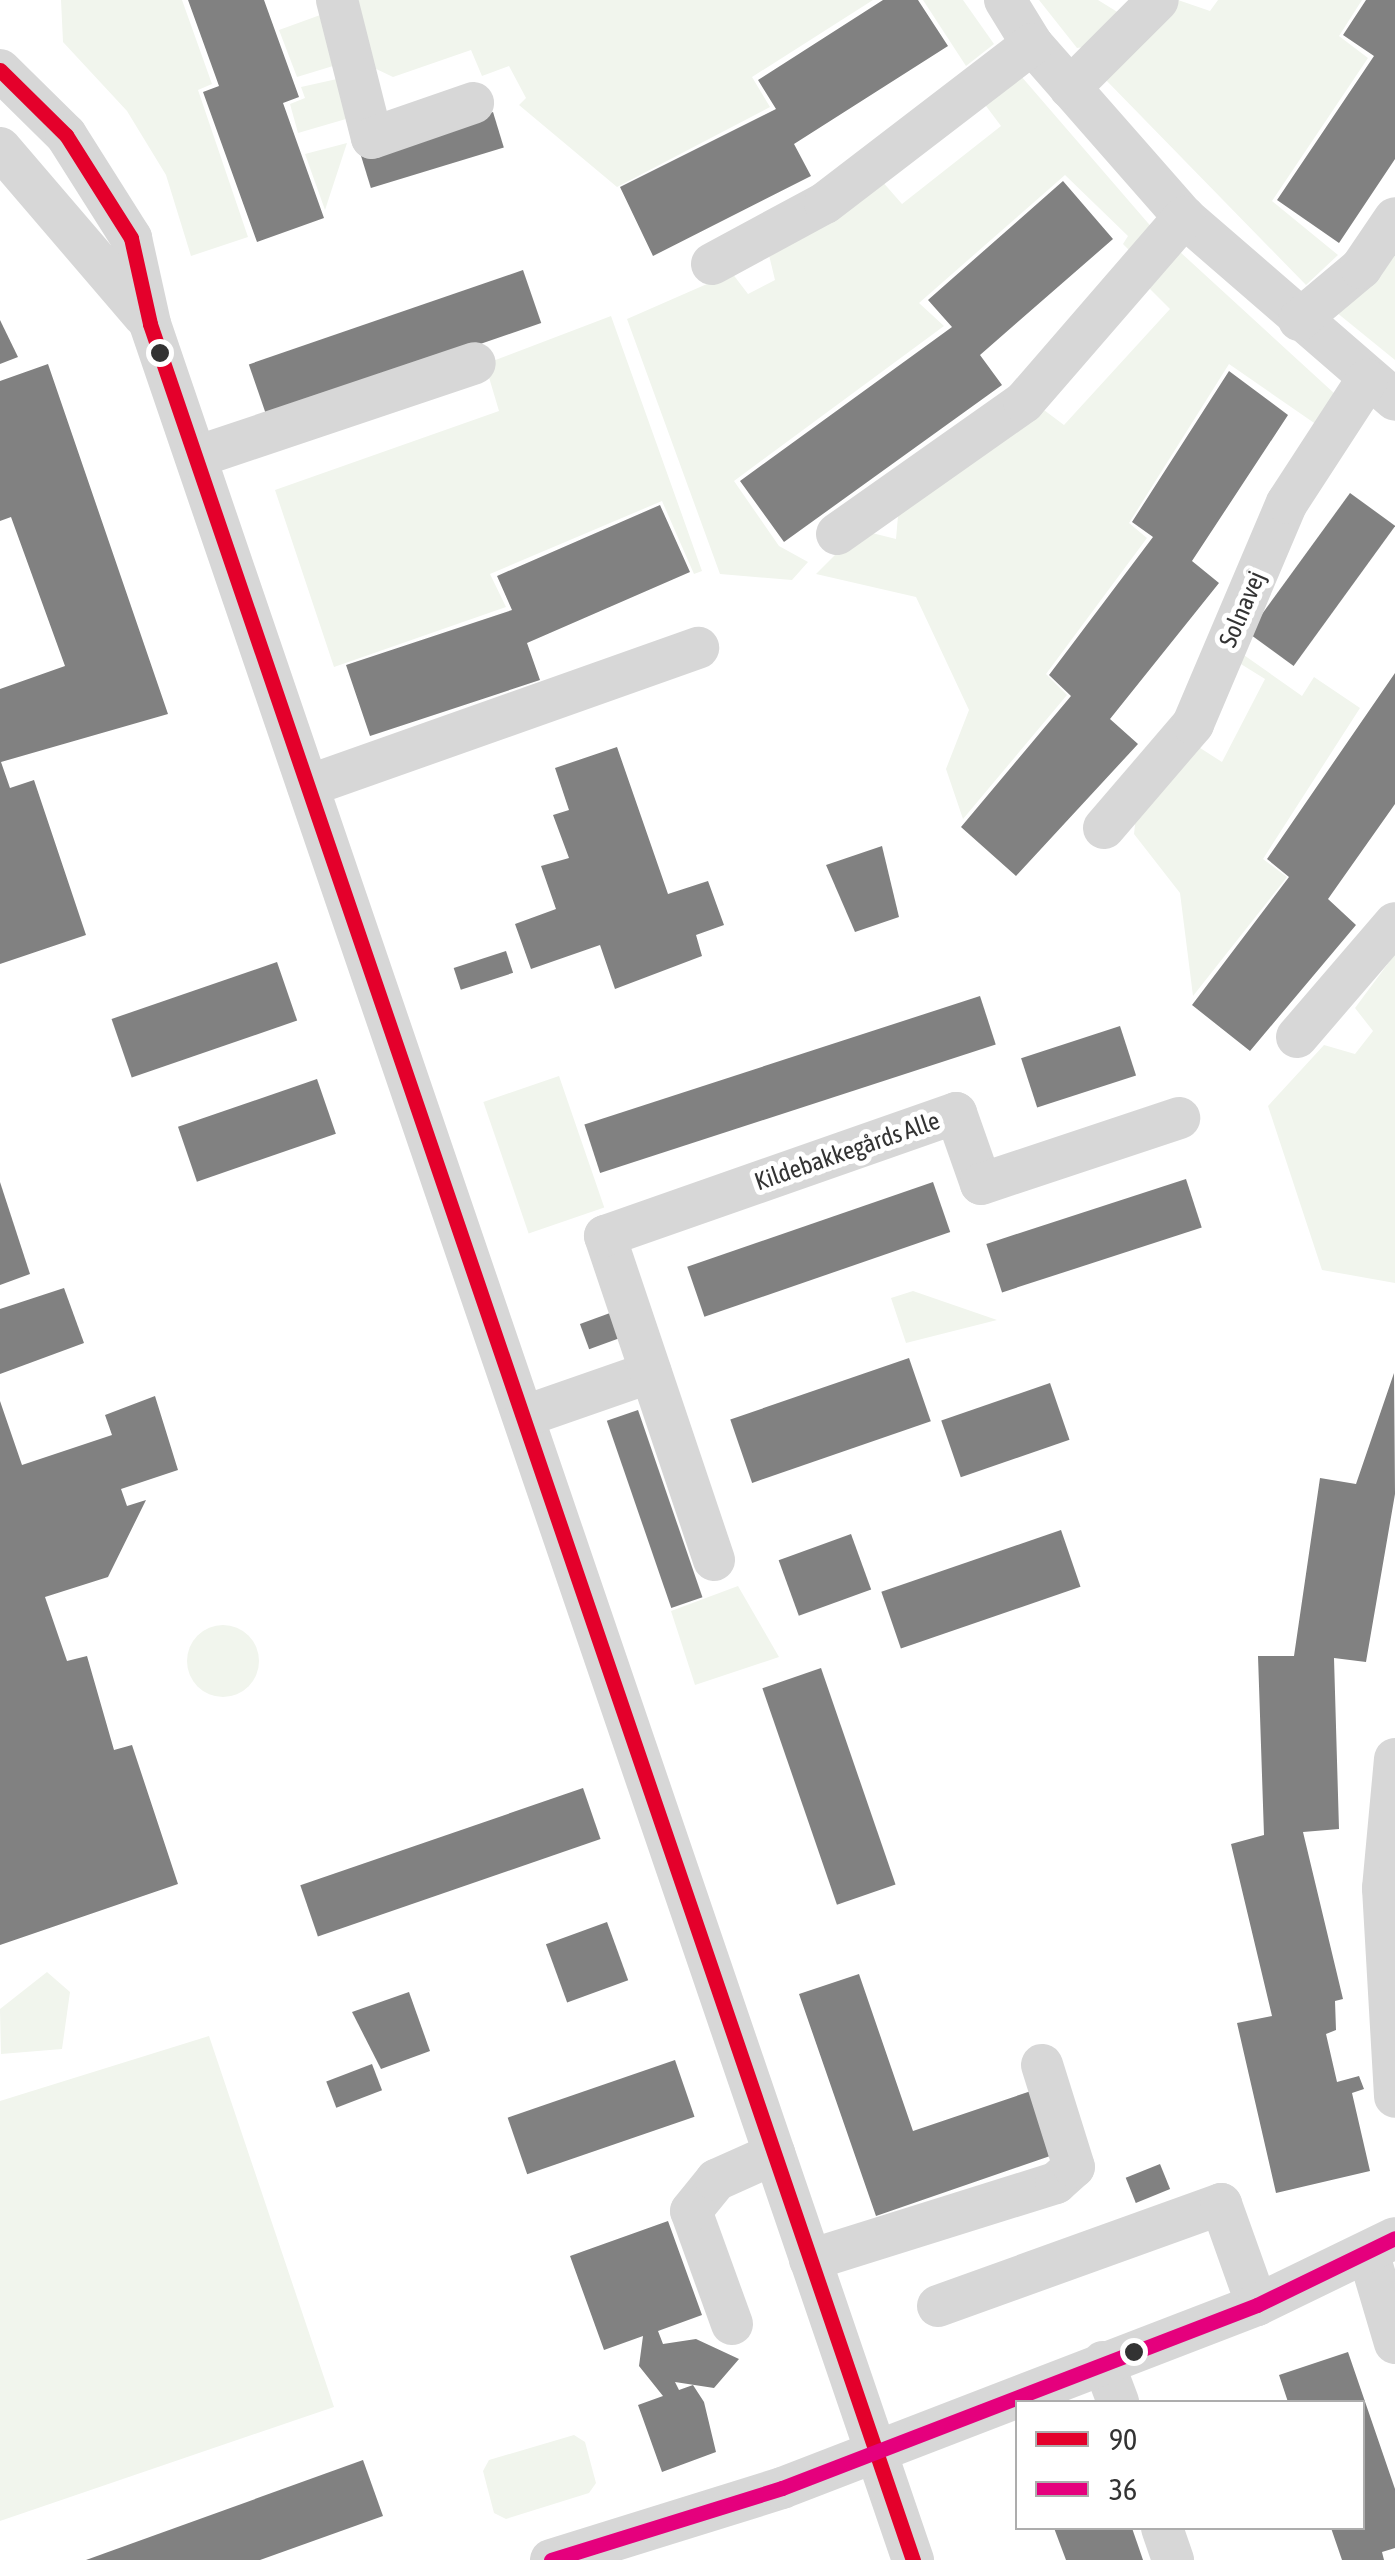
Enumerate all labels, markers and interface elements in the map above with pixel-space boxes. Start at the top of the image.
unlabelled marker [150,343,170,363]
street label: Solnavej [1213,566,1271,652]
street label: Kildebakkegårds Alle [750,1105,944,1197]
unlabelled marker [1124,2342,1144,2362]
legend [1015,2400,1365,2530]
text: 90 [1109,2422,1137,2456]
text: 36 [1109,2472,1137,2506]

